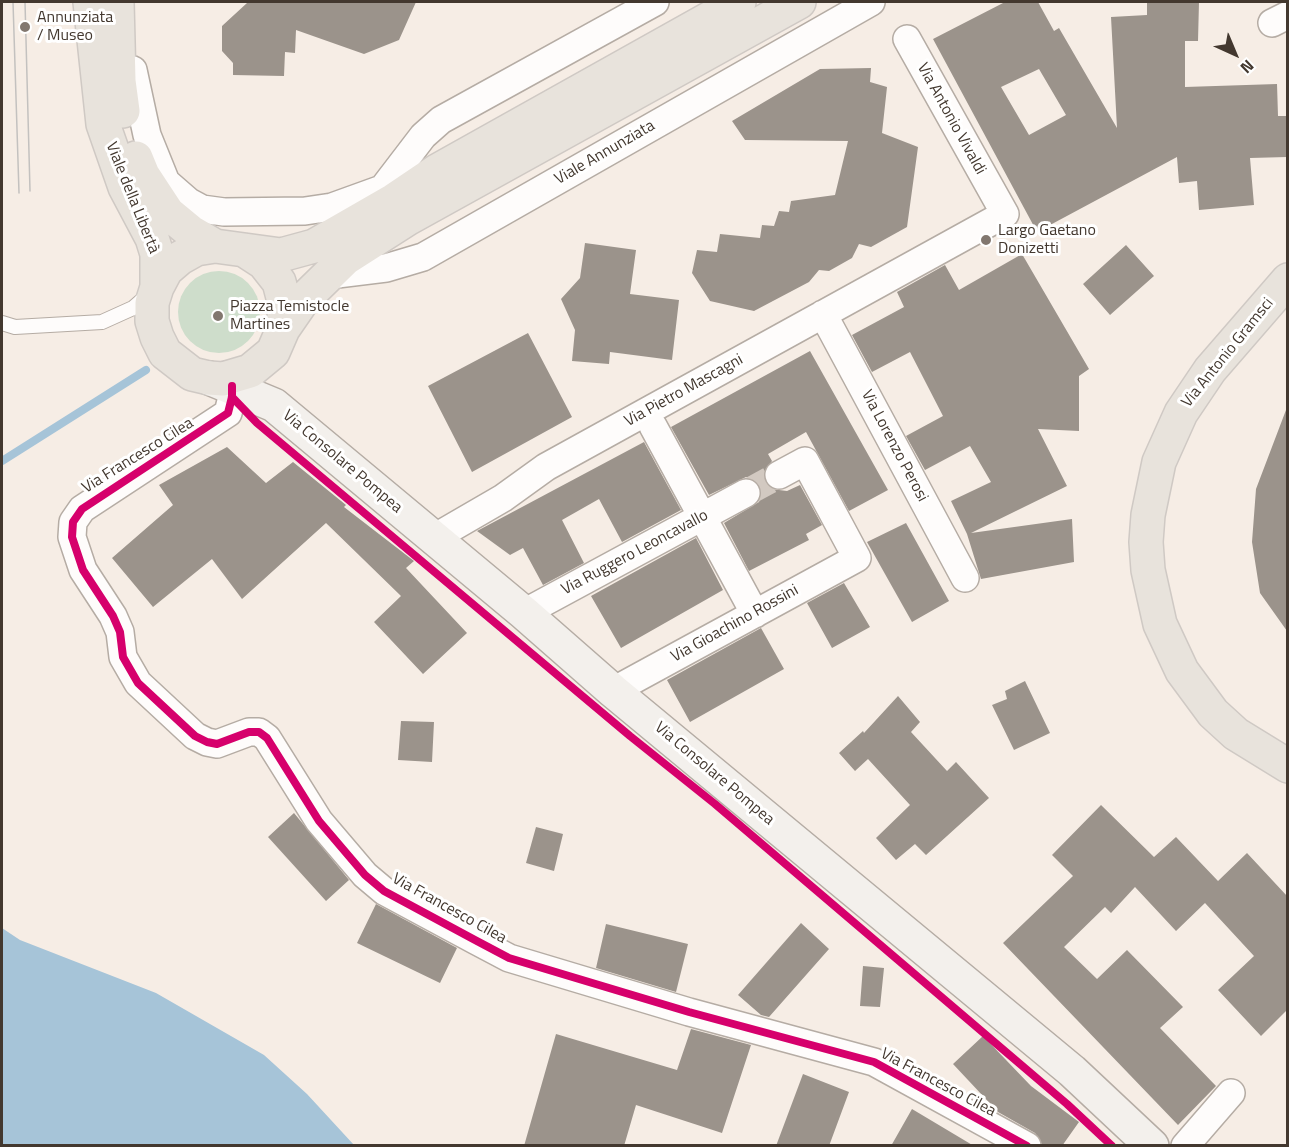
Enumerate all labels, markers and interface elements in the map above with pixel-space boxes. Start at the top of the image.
place label: Annunziata / Museo [37,8,113,46]
marker: Annunziata / Museo [18,20,32,34]
north arrow [1205,24,1265,84]
text: N [1235,54,1260,79]
street label: Via Antonio Vivaldi [912,60,990,178]
street label: Viale Annunziata [552,117,658,189]
street label: Viale della Libertà [101,139,163,257]
place label: Largo Gaetano Donizetti [998,221,1096,259]
marker: Largo Gaetano Donizetti [979,233,993,247]
street label: Via Antonio Gramsci [1178,294,1278,412]
place label: Piazza Temistocle Martines [230,297,349,335]
marker: Piazza Temistocle Martines [211,309,225,323]
street label: Via Pietro Mascagni [621,350,747,432]
street label: Via Lorenzo Perosi [856,387,932,505]
street label: Via Consolare Pompea [278,406,406,518]
street label: Via Francesco Cilea [79,414,197,498]
street label: Via Ruggero Leoncavallo [558,506,712,600]
street label: Via Gioachino Rossini [668,581,802,667]
street label: Via Consolare Pompea [650,718,778,830]
street label: Via Francesco Cilea [388,870,510,948]
street label: Via Francesco Cilea [877,1045,999,1121]

